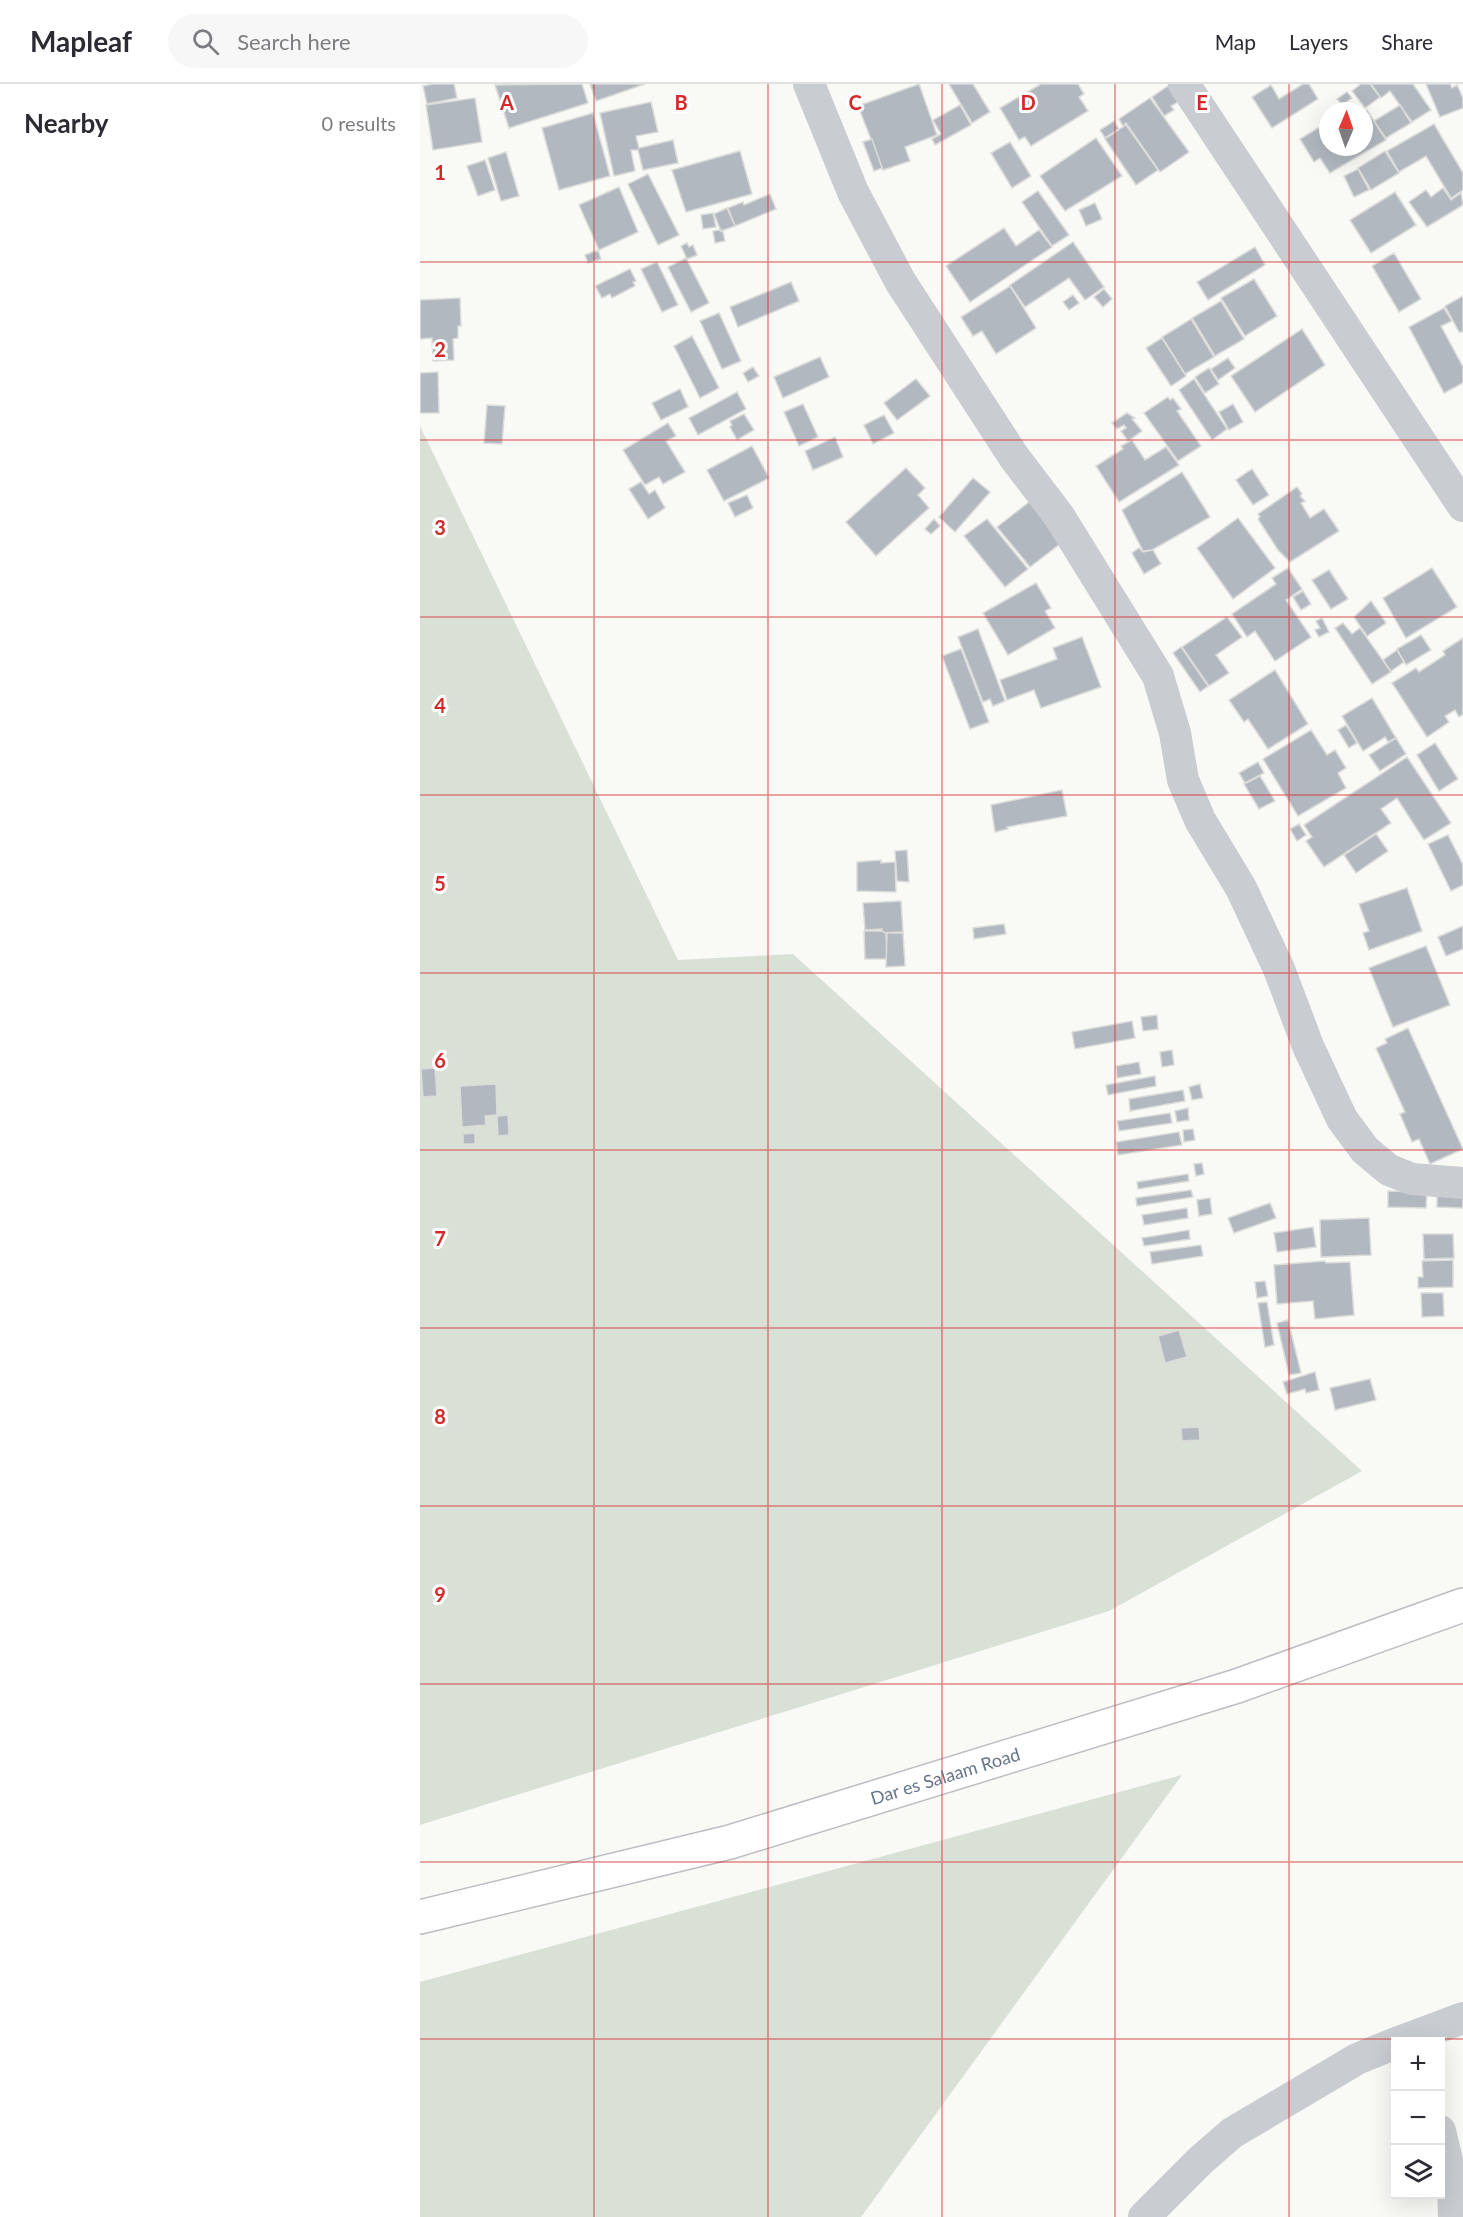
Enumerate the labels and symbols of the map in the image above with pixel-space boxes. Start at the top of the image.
text: A [499,90,514,114]
text: B [674,90,688,114]
text: C [848,90,862,114]
text: D [1020,90,1036,114]
text: E [1196,90,1208,114]
north arrow [1319,102,1373,156]
text: 1 [434,160,446,184]
text: 2 [434,337,446,361]
text: 3 [434,515,446,539]
text: 4 [434,693,446,717]
text: 5 [434,871,446,895]
text: 6 [434,1048,446,1072]
text: 7 [434,1226,446,1250]
text: 8 [434,1404,446,1428]
text: 9 [434,1582,446,1606]
street label: Dar es Salaam Road [868,1742,1023,1809]

